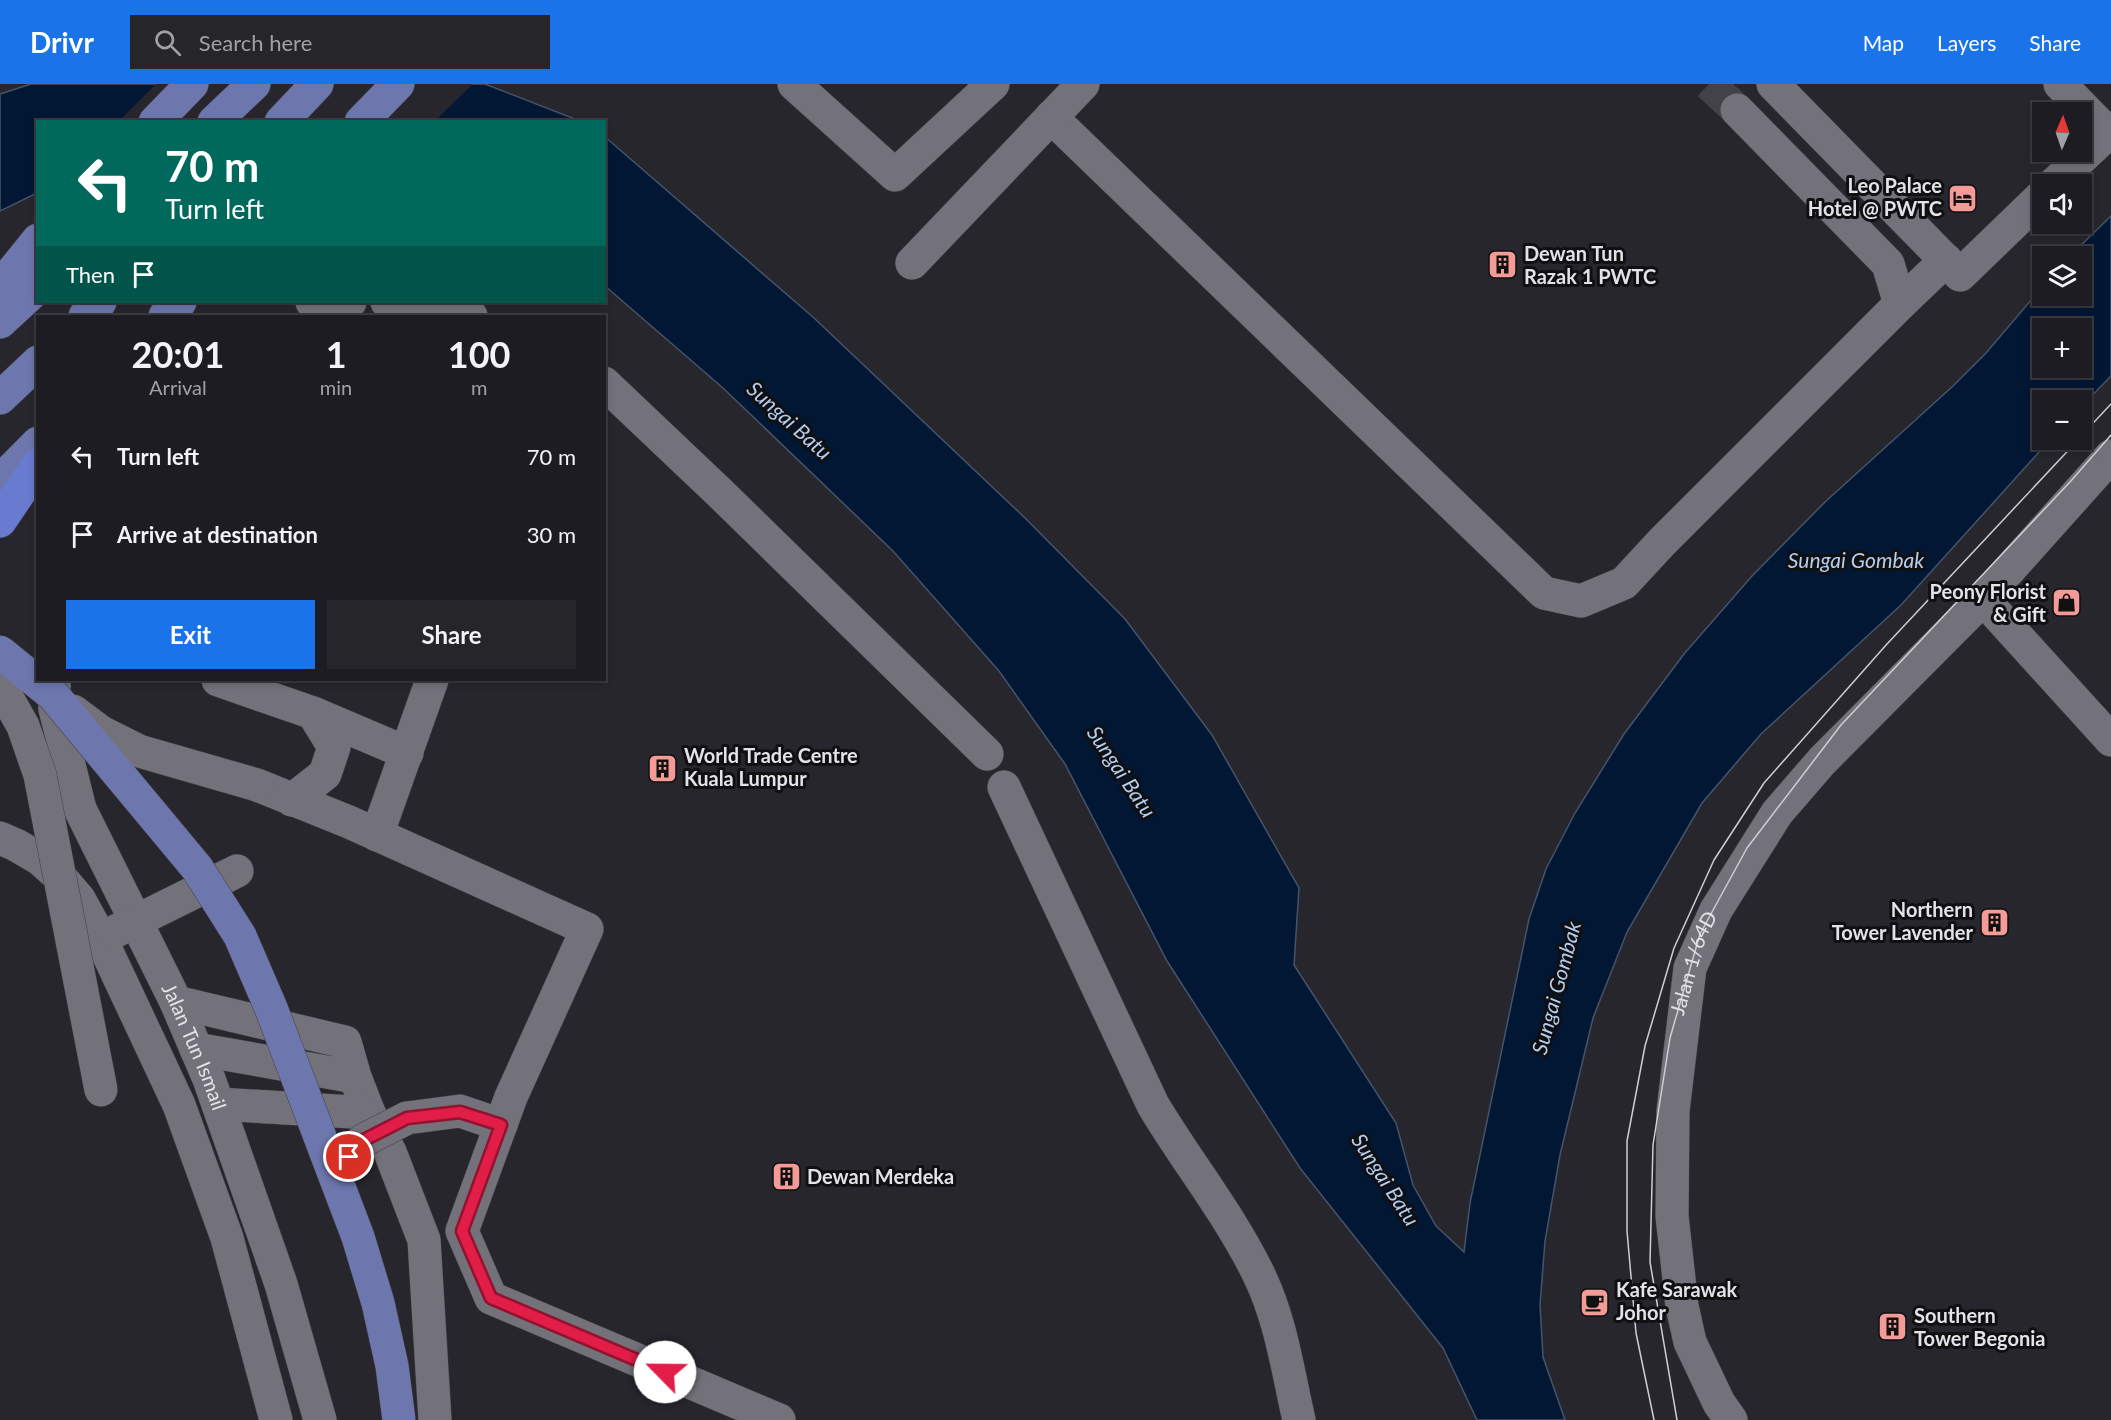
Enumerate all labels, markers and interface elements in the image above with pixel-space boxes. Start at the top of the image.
search box [130,15,550,69]
text: Drivr [30,25,94,59]
icon: search [151,26,184,59]
text: Search here [199,29,312,56]
text: Map [1863,30,1904,55]
text: Layers [1937,30,1996,55]
text: Share [2029,30,2081,55]
north arrow [2032,102,2092,162]
map controls [2032,102,2092,450]
text: 70 m [165,141,259,191]
icon: left [66,144,144,222]
place label: Leo Palace Hotel @ PWTC [1808,173,1942,220]
button: sound [2032,174,2092,234]
hotel icon: Leo Palace Hotel @ PWTC [1947,182,1979,214]
text: Turn left [165,192,264,225]
place label: Dewan Tun Razak 1 PWTC [1524,241,1656,288]
button: layers [2032,246,2092,306]
building icon: Dewan Tun Razak 1 PWTC [1487,249,1519,281]
icon: arrive [127,258,160,291]
text: Then [66,261,115,288]
button: + [2032,318,2092,378]
text: 20:01 [132,332,224,376]
text: 1 [326,332,347,376]
text: 100 [448,332,510,376]
text: Arrival [149,375,207,399]
text: min [320,375,352,399]
text: m [471,375,487,399]
water label: Sungai Batu [743,376,837,464]
button: − [2032,390,2092,450]
icon: left [66,440,99,473]
text: Turn left [117,443,199,470]
text: 70 m [527,443,576,470]
icon: arrive [66,518,99,551]
text: Arrive at destination [117,521,318,548]
text: 30 m [527,521,576,548]
water label: Sungai Gombak [1788,547,1925,572]
place label: Peony Florist & Gift [1930,579,2047,626]
shop icon: Peony Florist & Gift [2051,587,2083,619]
button: Exit [66,600,315,669]
button: Share [327,600,576,669]
water label: Sungai Batu [1083,721,1162,822]
place label: World Trade Centre Kuala Lumpur [684,743,858,790]
building icon: World Trade Centre Kuala Lumpur [647,752,679,784]
place label: Northern Tower Lavender [1832,897,1974,944]
building icon: Northern Tower Lavender [1978,906,2010,938]
street label: Jalan 1/64D [1664,907,1721,1018]
water label: Sungai Gombak [1526,917,1586,1057]
street label: Jalan Tun Ismail [158,979,232,1113]
water label: Sungai Batu [1347,1128,1425,1230]
pin [323,1131,374,1182]
icon: arrive [332,1140,365,1173]
building icon: Dewan Merdeka [770,1161,802,1193]
place label: Dewan Merdeka [807,1164,954,1188]
place label: Kafe Sarawak Johor [1616,1277,1738,1324]
cafe icon: Kafe Sarawak Johor [1579,1286,1611,1318]
place label: Southern Tower Begonia [1914,1303,2045,1350]
building icon: Southern Tower Begonia [1877,1311,1909,1343]
position arrow [633,1340,697,1404]

